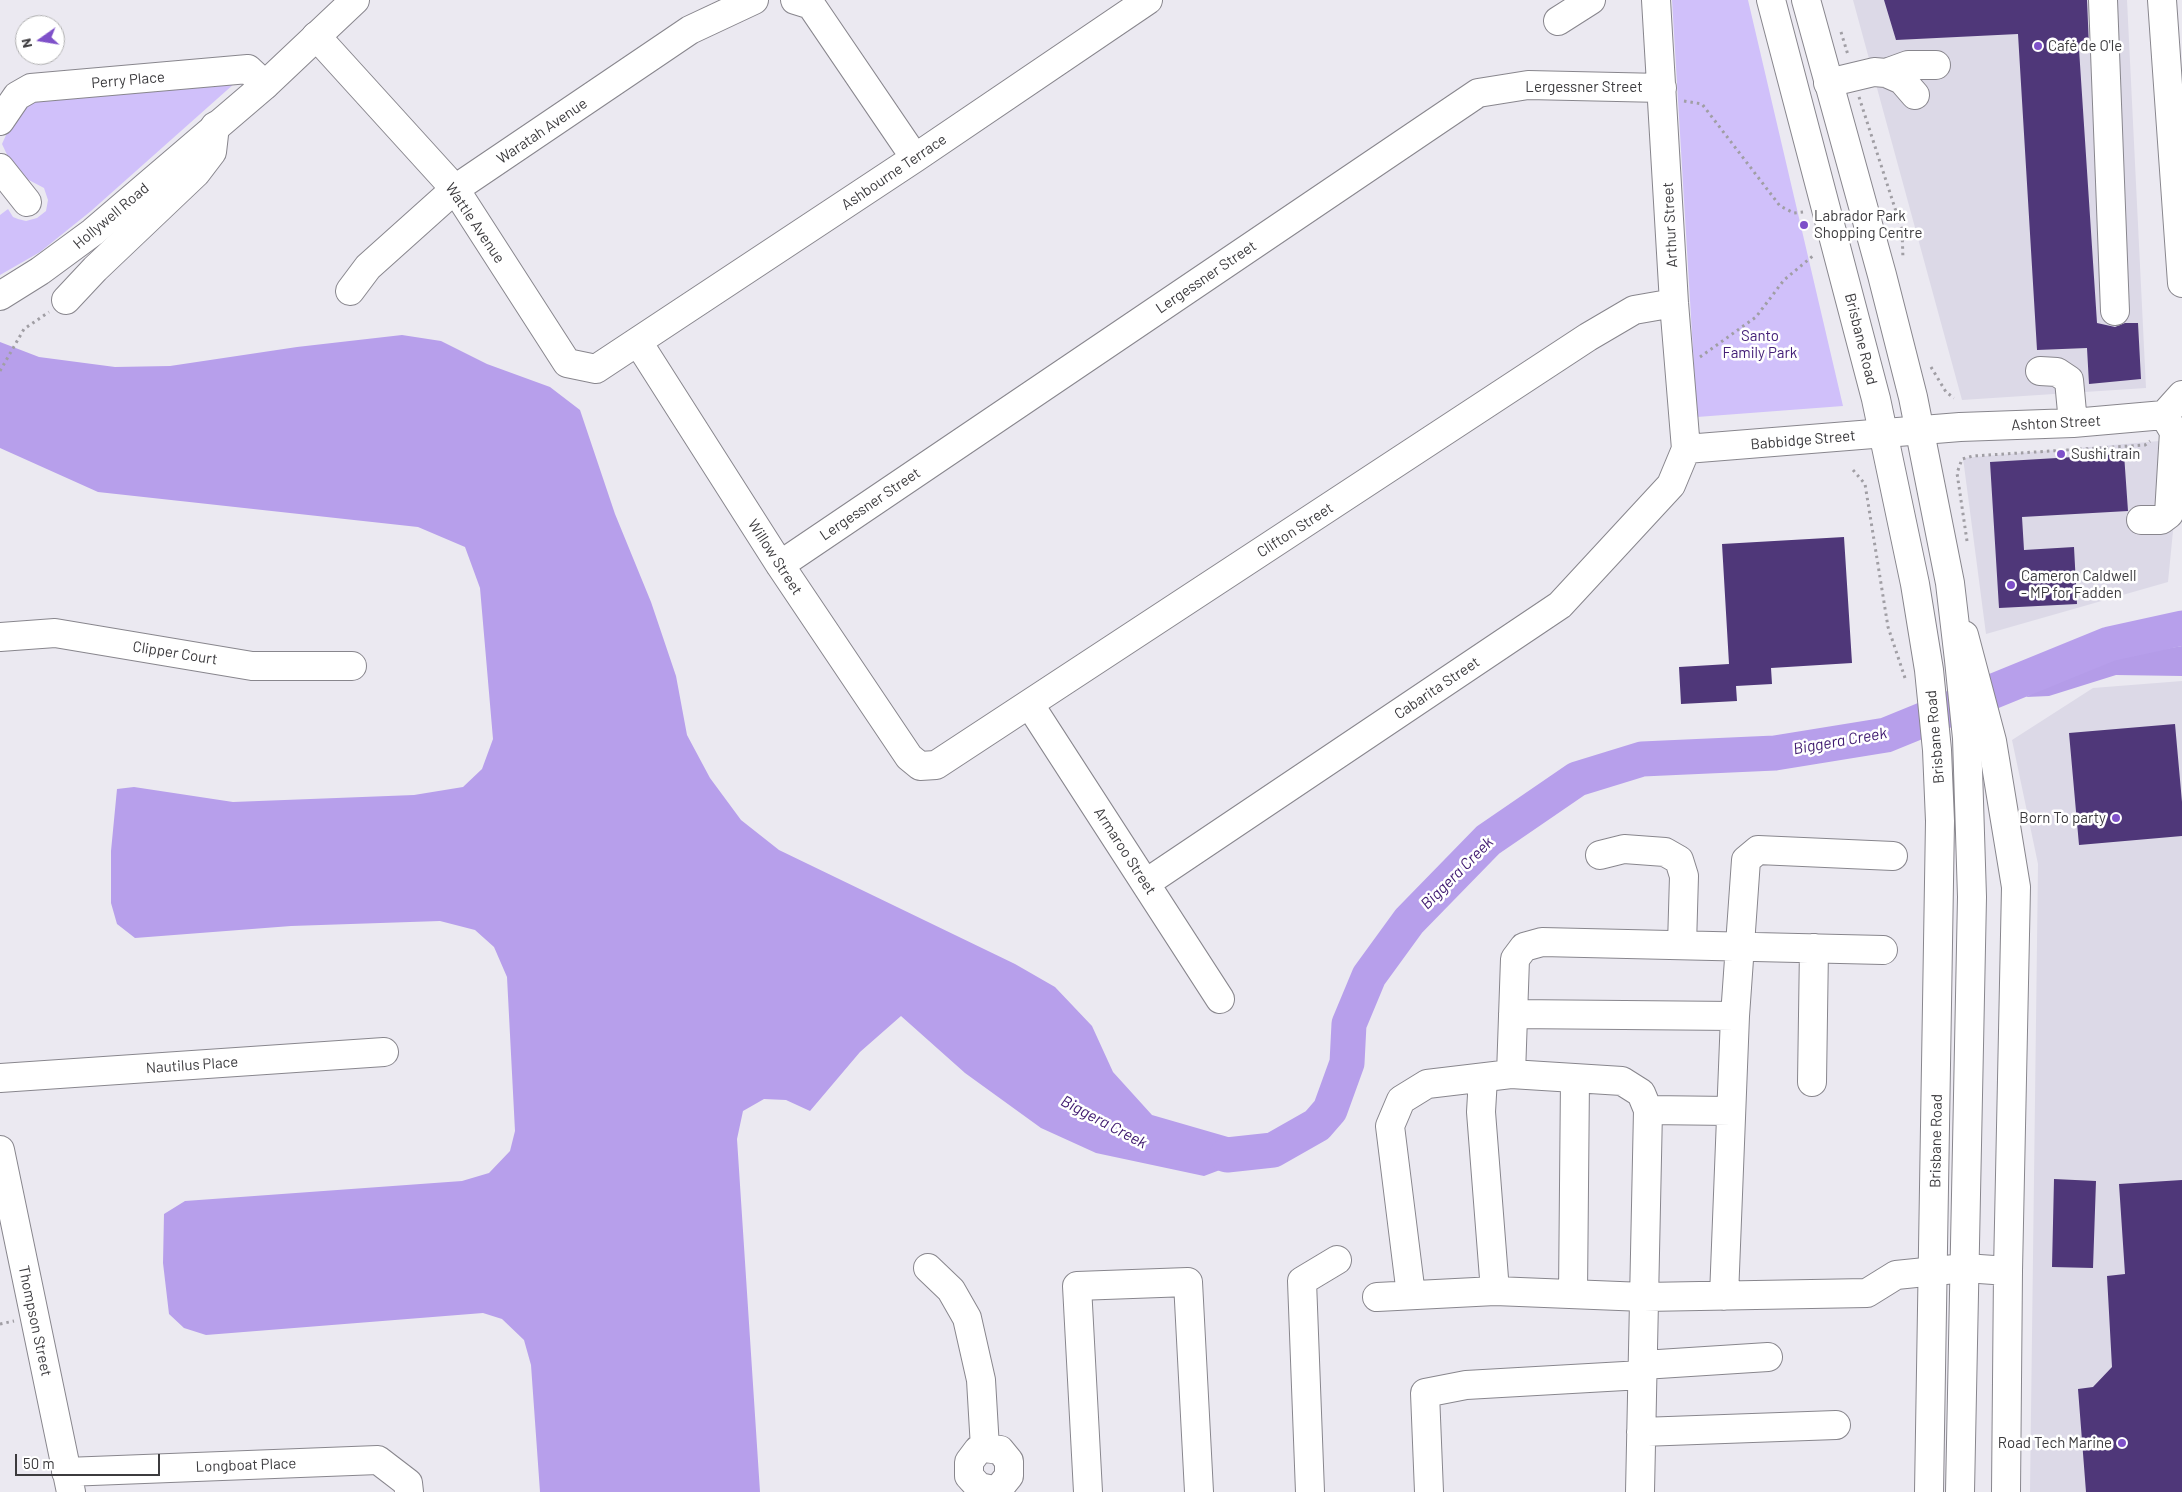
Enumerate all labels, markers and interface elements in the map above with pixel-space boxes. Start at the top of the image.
north arrow [15,15,65,65]
text: N [17,37,35,50]
place label: Café de O'le [2048,37,2122,55]
marker: Café de O'le [2032,40,2044,52]
street label: Perry Place [91,68,165,92]
street label: Lergessner Street [1525,78,1643,96]
street label: Waratah Avenue [493,94,591,168]
street label: Ashbourne Terrace [838,130,950,214]
street label: Hollywell Road [69,179,153,253]
street label: Wattle Avenue [442,179,508,267]
street label: Arthur Street [1659,182,1681,268]
place label: Labrador Park Shopping Centre [1814,207,1922,242]
marker: Labrador Park Shopping Centre [1798,219,1810,231]
street label: Lergessner Street [1152,237,1260,317]
street label: Brisbane Road [1841,291,1881,387]
park label: Santo Family Park [1723,327,1797,362]
street label: Ashton Street [2011,412,2101,434]
street label: Babbidge Street [1750,426,1856,454]
place label: Sushi train [2071,445,2140,463]
marker: Sushi train [2055,448,2067,460]
street label: Lergessner Street [816,464,924,544]
street label: Clifton Street [1254,499,1336,561]
street label: Willow Street [744,516,806,598]
place label: Cameron Caldwell - MP for Fadden [2021,567,2136,602]
marker: Cameron Caldwell - MP for Fadden [2005,579,2017,591]
street label: Clipper Court [131,637,219,669]
street label: Cabarita Street [1391,653,1483,723]
street label: Brisbane Road [1922,689,1948,785]
water label: Biggera Creek [1792,723,1888,759]
street label: Armaroo Street [1090,804,1160,898]
place label: Born To party [2019,809,2106,827]
marker: Born To party [2110,812,2122,824]
water label: Biggera Creek [1417,833,1497,913]
street label: Nautilus Place [145,1053,239,1077]
water label: Biggera Creek [1058,1091,1150,1153]
street label: Brisbane Road [1926,1094,1946,1188]
street label: Thompson Street [14,1264,56,1378]
place label: Road Tech Marine [1998,1434,2112,1452]
marker: Road Tech Marine [2116,1437,2128,1449]
scale bar [18,1444,162,1476]
text: 50 m [23,1454,55,1472]
street label: Longboat Place [195,1454,297,1476]

